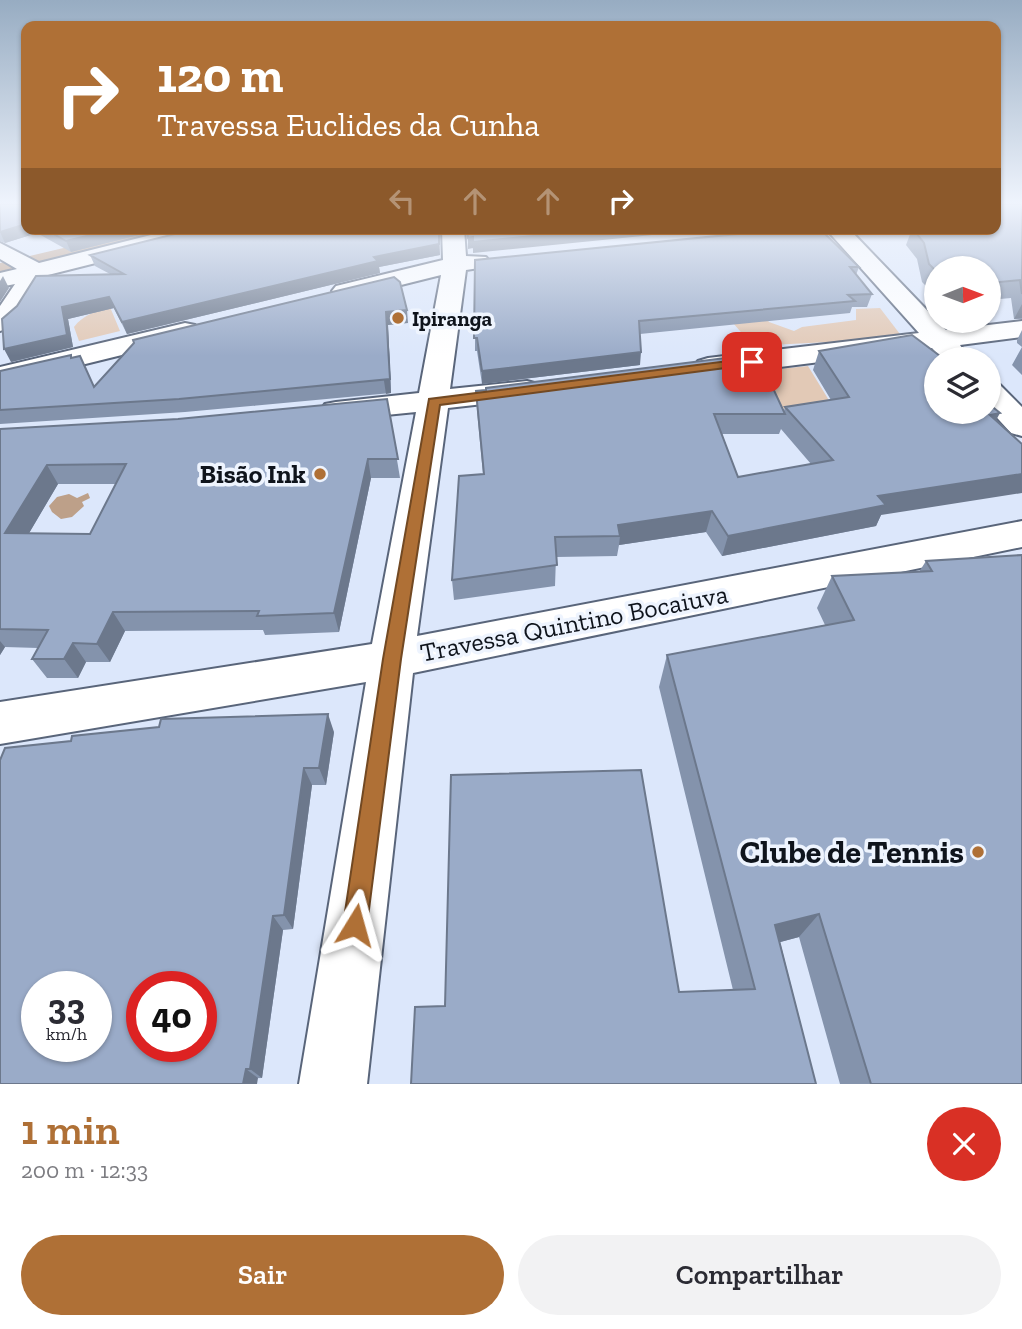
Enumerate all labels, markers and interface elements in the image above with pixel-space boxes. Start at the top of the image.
text: 120 m [157,46,283,105]
icon: right [42,49,133,140]
text: Travessa Euclides da Cunha [157,106,540,144]
icon: left [383,182,421,220]
icon: ahead [456,182,494,220]
icon: ahead [529,182,567,220]
icon: right [602,182,640,220]
north arrow [924,256,1001,332]
map controls [924,256,1001,424]
place label: Ipiranga [412,306,493,331]
marker: Ipiranga [390,310,406,326]
pin [722,332,782,392]
icon: arrive [733,343,771,381]
button: layers [924,347,1001,424]
place label: Bisão Ink [200,458,307,490]
marker: Bisão Ink [312,466,328,482]
street label: Travessa Quintino Bocaiuva [417,577,731,669]
place label: Clube de Tennis [740,833,964,871]
marker: Clube de Tennis [970,844,986,860]
position arrow [318,888,392,962]
speed limit sign: 40 [126,971,217,1062]
text: 33 [48,986,85,1028]
text: km/h [46,1023,87,1045]
text: 1 min [21,1104,120,1155]
button: close [927,1107,1001,1181]
text: 200 m · 12:33 [21,1156,148,1184]
button: Sair [21,1235,504,1315]
button: Compartilhar [518,1235,1001,1315]

